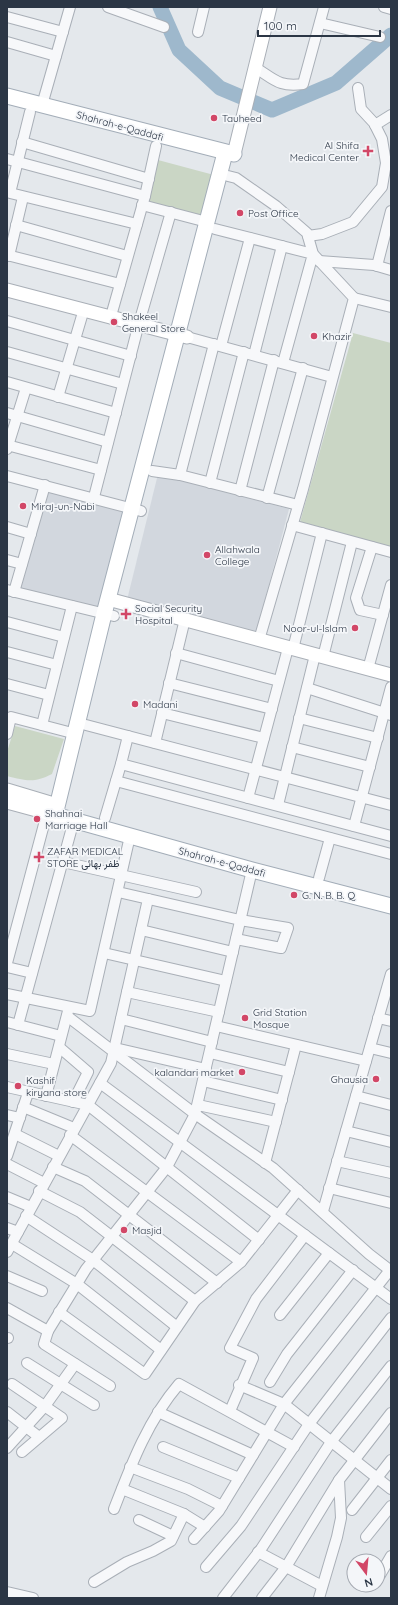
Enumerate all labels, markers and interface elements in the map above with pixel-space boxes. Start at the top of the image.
scale bar [258,12,380,38]
text: 100 m [264,18,297,33]
street label: Shahrah-e-Qaddafi [75,108,165,144]
place label: Tauheed [222,112,262,125]
marker: Tauheed [209,113,219,123]
place label: Al Shifa Medical Center [290,139,359,164]
marker: Al Shifa Medical Center [362,145,374,157]
place label: Post Office [248,207,299,220]
marker: Post Office [235,208,245,218]
place label: Shakeel General Store [122,310,185,335]
marker: Shakeel General Store [109,317,119,327]
place label: Khazir [322,330,351,343]
marker: Khazir [309,331,319,341]
place label: Miraj-un-Nabi [31,500,95,513]
marker: Miraj-un-Nabi [18,501,28,511]
place label: Allahwala College [215,543,260,568]
marker: Allahwala College [202,550,212,560]
place label: Social Security Hospital [135,602,202,627]
marker: Social Security Hospital [120,608,132,620]
place label: Noor-ul-Islam [283,622,347,635]
marker: Noor-ul-Islam [350,623,360,633]
place label: Madani [143,698,177,711]
marker: Madani [130,699,140,709]
place label: Shahnai Marriage Hall [45,807,108,832]
marker: Shahnai Marriage Hall [32,814,42,824]
street label: Shahrah-e-Qaddafi [177,844,267,880]
place label: ZAFAR MEDICAL STORE ظفر بھائی [47,845,124,870]
marker: ZAFAR MEDICAL STORE ظفر بھائی [34,852,44,862]
place label: G. N. B. B. Q [302,889,355,902]
marker: G. N. B. B. Q [289,890,299,900]
place label: Grid Station Mosque [253,1006,307,1031]
marker: Grid Station Mosque [240,1013,250,1023]
place label: kalandari market [154,1066,235,1079]
marker: kalandari market [237,1067,247,1077]
place label: Ghausia [331,1073,368,1086]
place label: Kashif kiryana store [26,1074,87,1099]
marker: Ghausia [371,1074,381,1084]
marker: Kashif kiryana store [13,1081,23,1091]
place label: Masjid [132,1224,162,1237]
marker: Masjid [119,1225,129,1235]
north arrow [346,1553,386,1593]
text: N [363,1575,375,1590]

